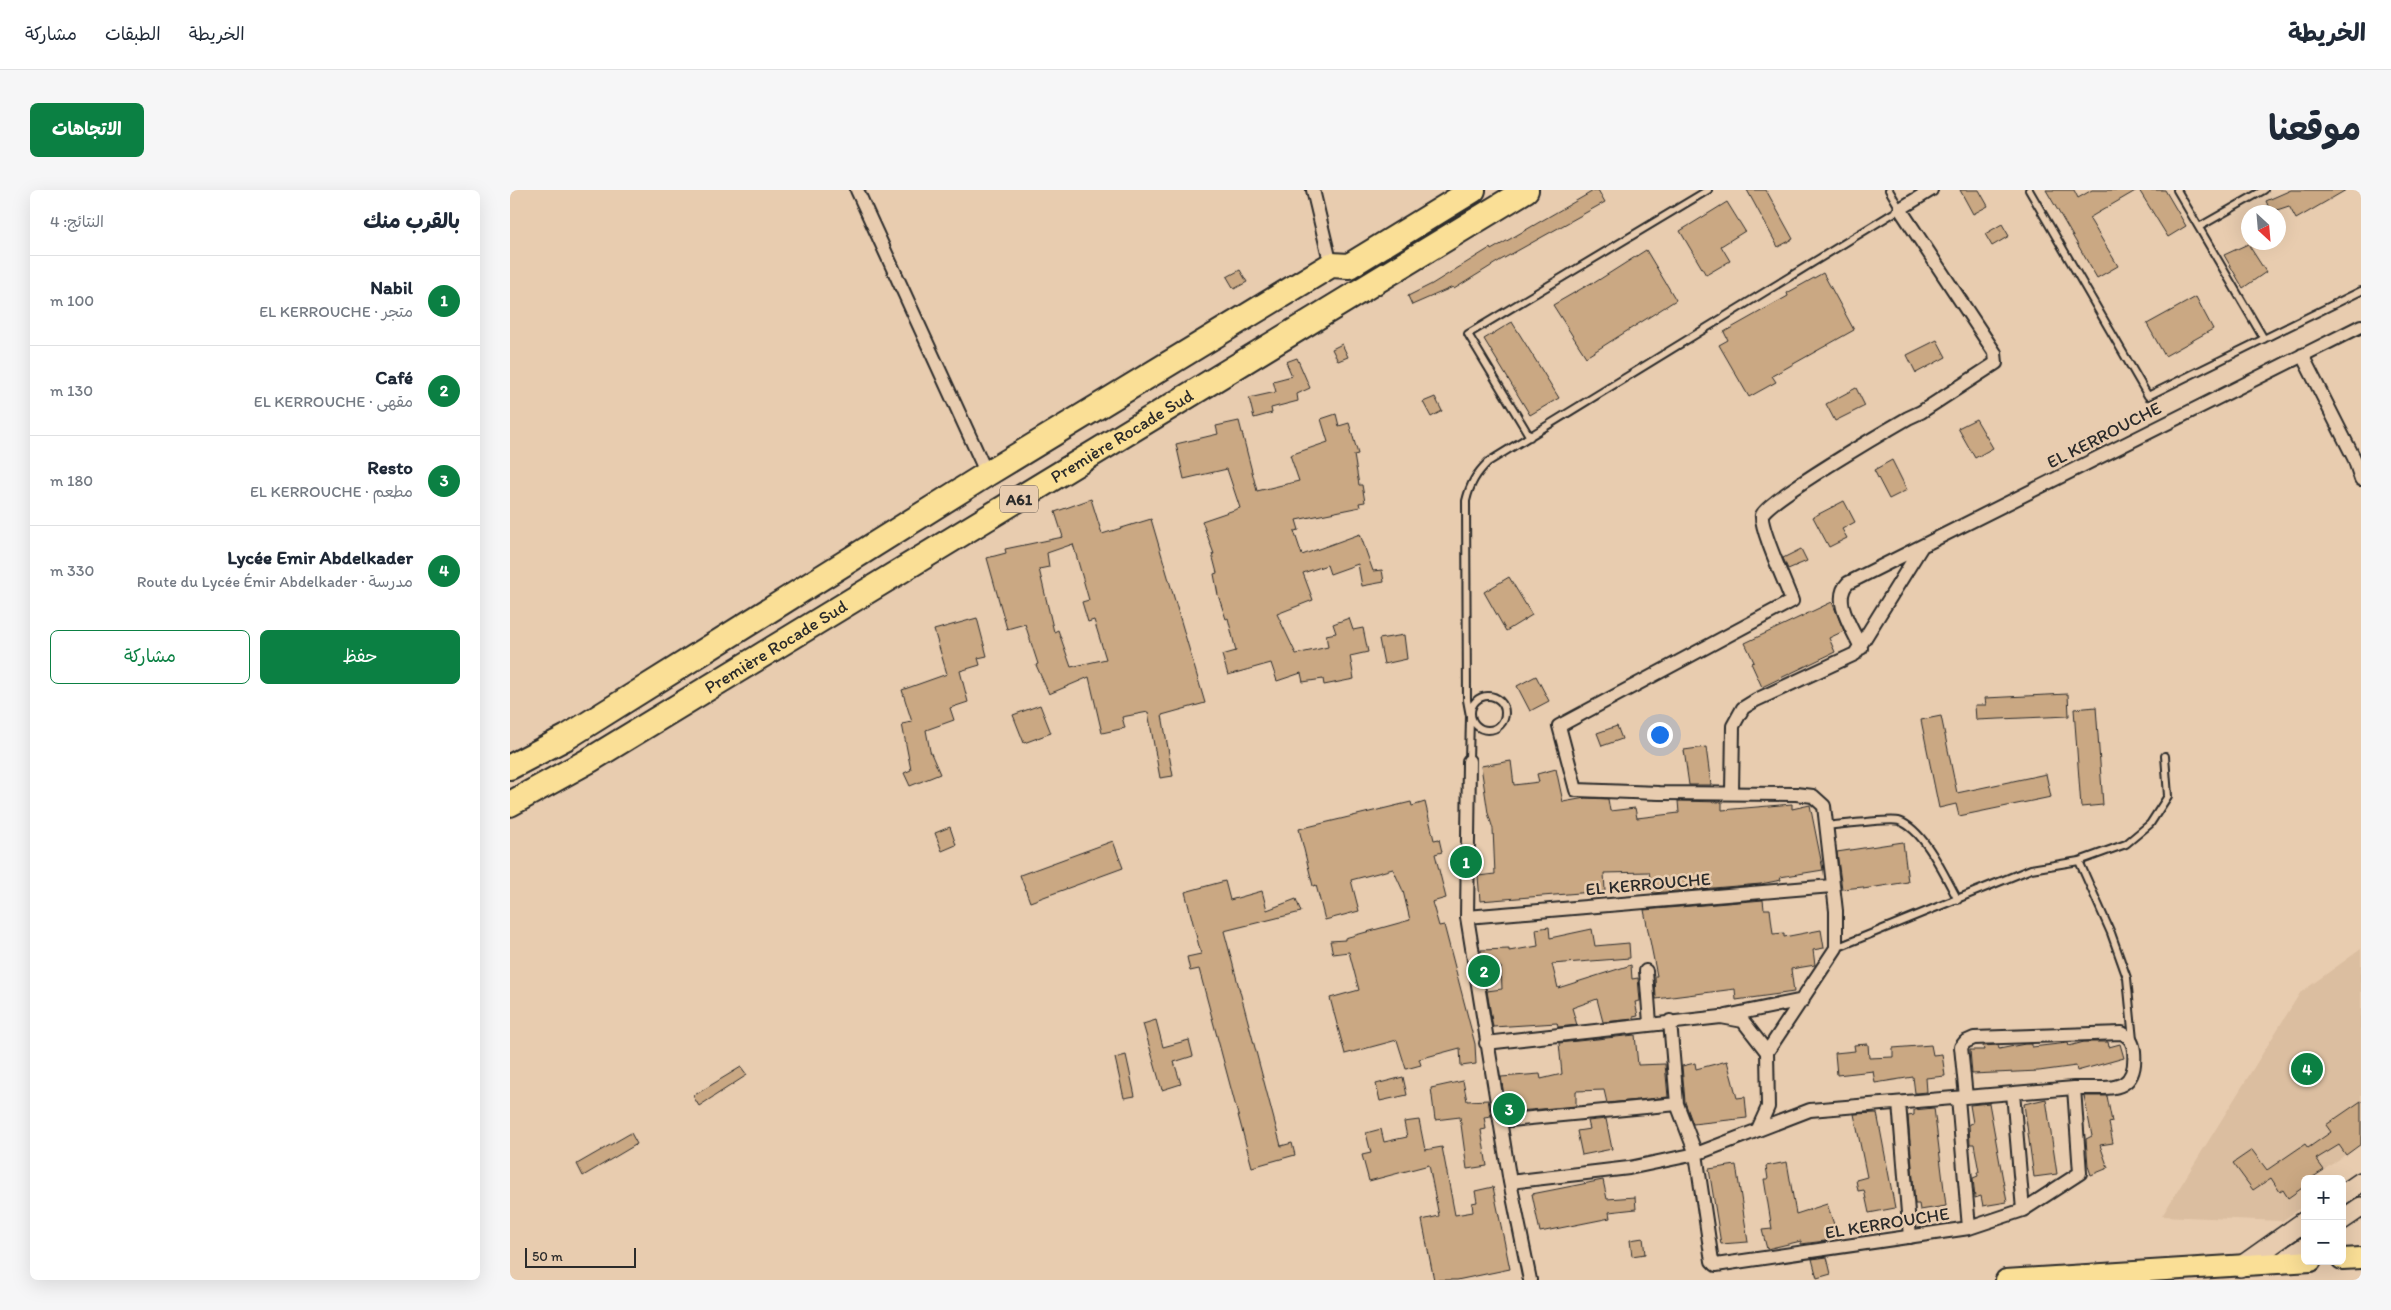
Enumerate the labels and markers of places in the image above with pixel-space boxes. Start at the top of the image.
pin: 1 [1450,843,1482,881]
pin: 2 [1468,952,1500,990]
pin: 4 [2291,1050,2323,1088]
pin: 3 [1493,1090,1525,1128]

